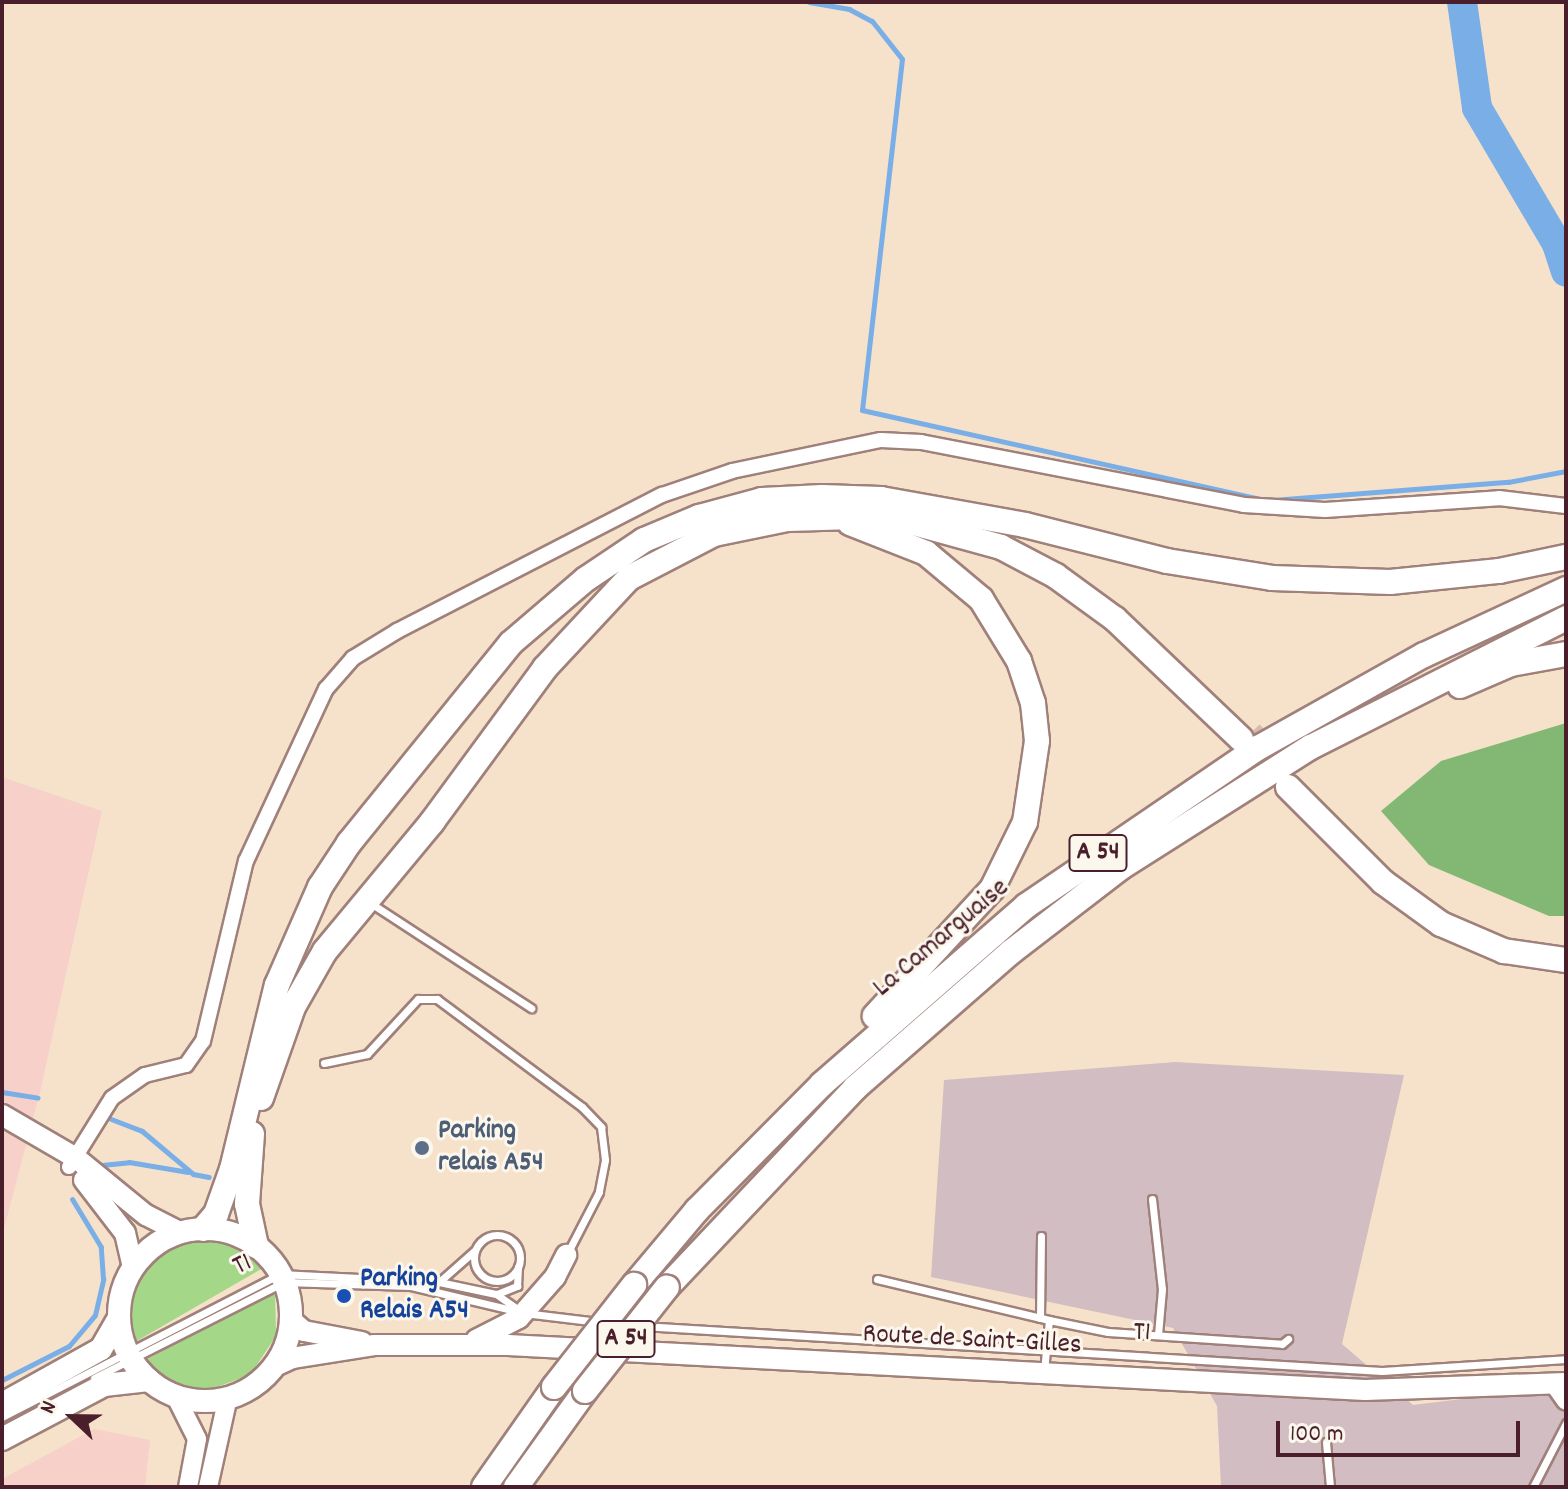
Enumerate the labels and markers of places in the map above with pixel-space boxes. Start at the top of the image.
place label: Parking relais A54 [438,1115,544,1181]
marker: Parking relais A54 [413,1139,431,1157]
place label: Parking Relais A54 [360,1263,469,1329]
marker: Parking Relais A54 [335,1287,353,1305]

